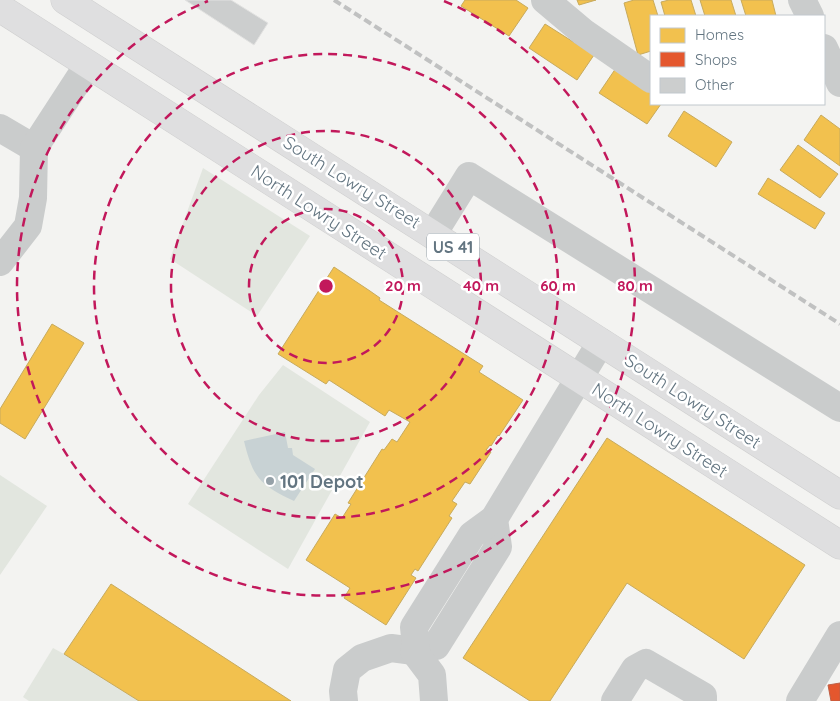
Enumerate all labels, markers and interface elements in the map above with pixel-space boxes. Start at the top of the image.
legend [650,15,825,105]
text: Homes [695,25,744,44]
text: Shops [695,50,737,69]
text: Other [695,75,735,94]
street label: South Lowry Street [279,130,425,234]
street label: North Lowry Street [247,159,391,265]
road number: US 41 [427,233,479,260]
text: 20 m [385,276,421,295]
text: 40 m [463,276,499,295]
text: 60 m [540,276,576,295]
text: 80 m [617,276,653,295]
centre of rings [317,277,335,295]
street label: South Lowry Street [621,348,765,454]
street label: North Lowry Street [588,377,732,483]
place label: 101 Depot [280,470,364,493]
marker: 101 Depot [264,475,276,487]

